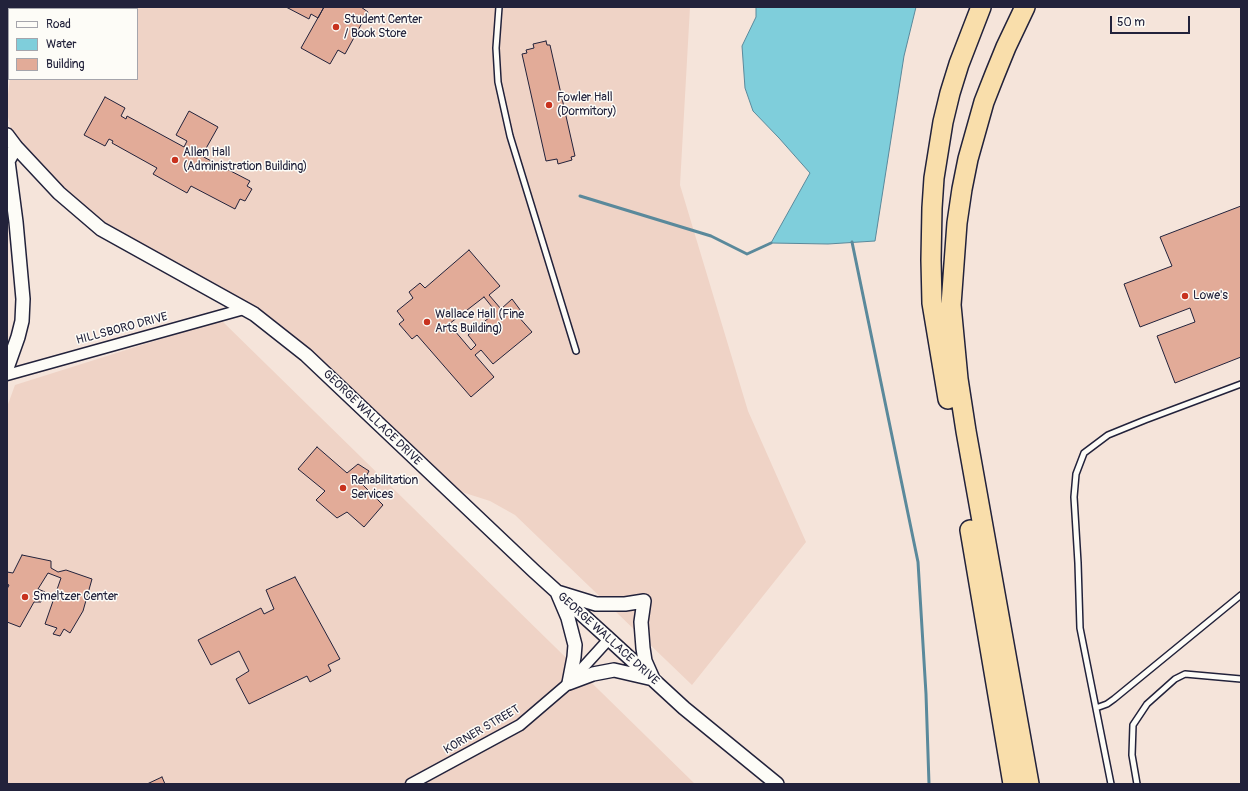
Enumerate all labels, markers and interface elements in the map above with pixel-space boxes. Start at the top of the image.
legend [8,8,138,80]
scale bar [1112,8,1192,34]
place label: Student Center / Book Store [344,13,422,41]
text: 50 m [1117,15,1145,30]
text: Road [46,17,71,32]
marker: Student Center / Book Store [331,22,341,32]
text: Water [46,37,77,52]
text: Building [46,57,85,72]
place label: Fowler Hall (Dormitory) [557,91,617,119]
marker: Fowler Hall (Dormitory) [544,100,554,110]
place label: Allen Hall (Administration Building) [183,146,307,174]
marker: Allen Hall (Administration Building) [170,155,180,165]
place label: Lowe's [1193,289,1228,303]
marker: Lowe's [1180,291,1190,301]
place label: Wallace Hall (Fine Arts Building) [435,308,524,336]
street label: HILLSBORO DRIVE [75,310,169,348]
marker: Wallace Hall (Fine Arts Building) [422,317,432,327]
street label: GEORGE WALLACE DRIVE [320,367,424,469]
place label: Rehabilitation Services [351,474,418,502]
marker: Rehabilitation Services [338,483,348,493]
place label: Smeltzer Center [33,590,118,604]
street label: GEORGE WALLACE DRIVE [554,590,662,688]
marker: Smeltzer Center [20,592,30,602]
street label: KORNER STREET [441,702,523,758]

